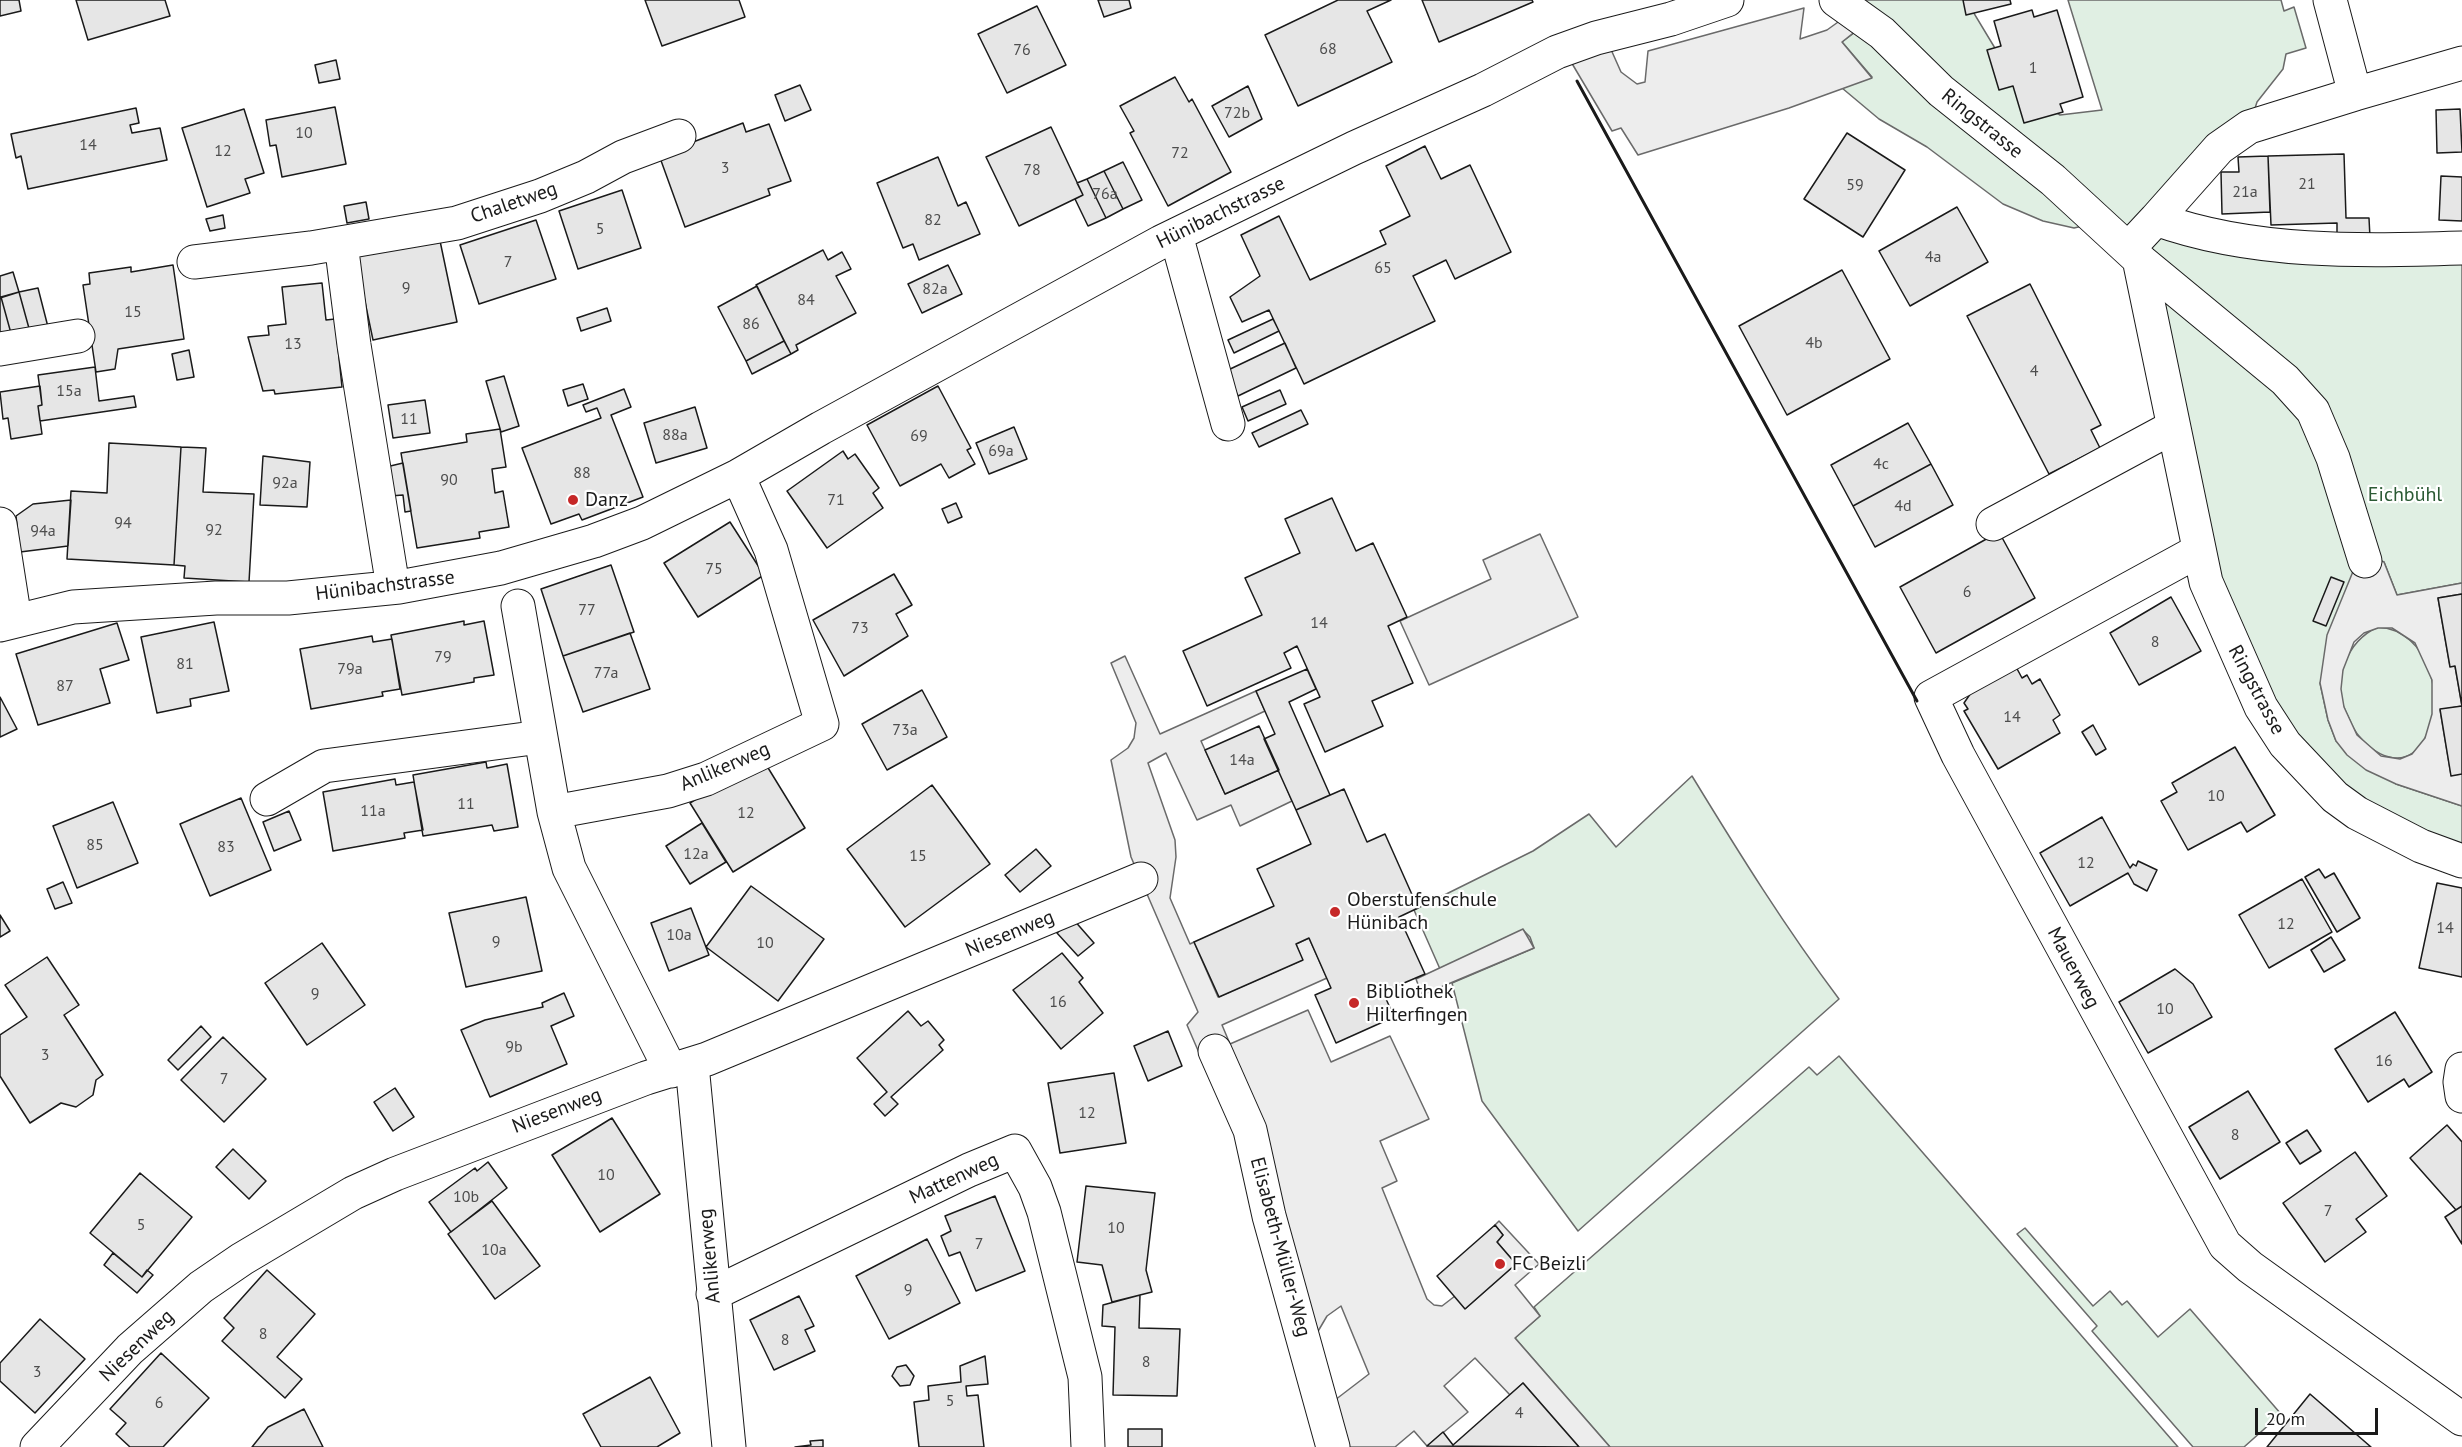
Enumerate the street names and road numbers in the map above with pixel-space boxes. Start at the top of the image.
street label: Ringstrasse [1936,84,2028,164]
street label: Hünibachstrasse [1153,172,1289,254]
street label: Chaletweg [467,177,561,229]
street label: Hünibachstrasse [314,566,456,606]
street label: Ringstrasse [2222,641,2290,739]
street label: Anlikerweg [676,737,774,797]
street label: Niesenweg [962,905,1058,963]
street label: Mauerweg [2042,923,2104,1013]
street label: Niesenweg [509,1083,605,1139]
street label: Mattenweg [906,1148,1002,1210]
street label: Elisabeth-Müller-Weg [1244,1155,1316,1339]
street label: Anlikerweg [694,1207,726,1305]
street label: Niesenweg [95,1305,179,1387]

